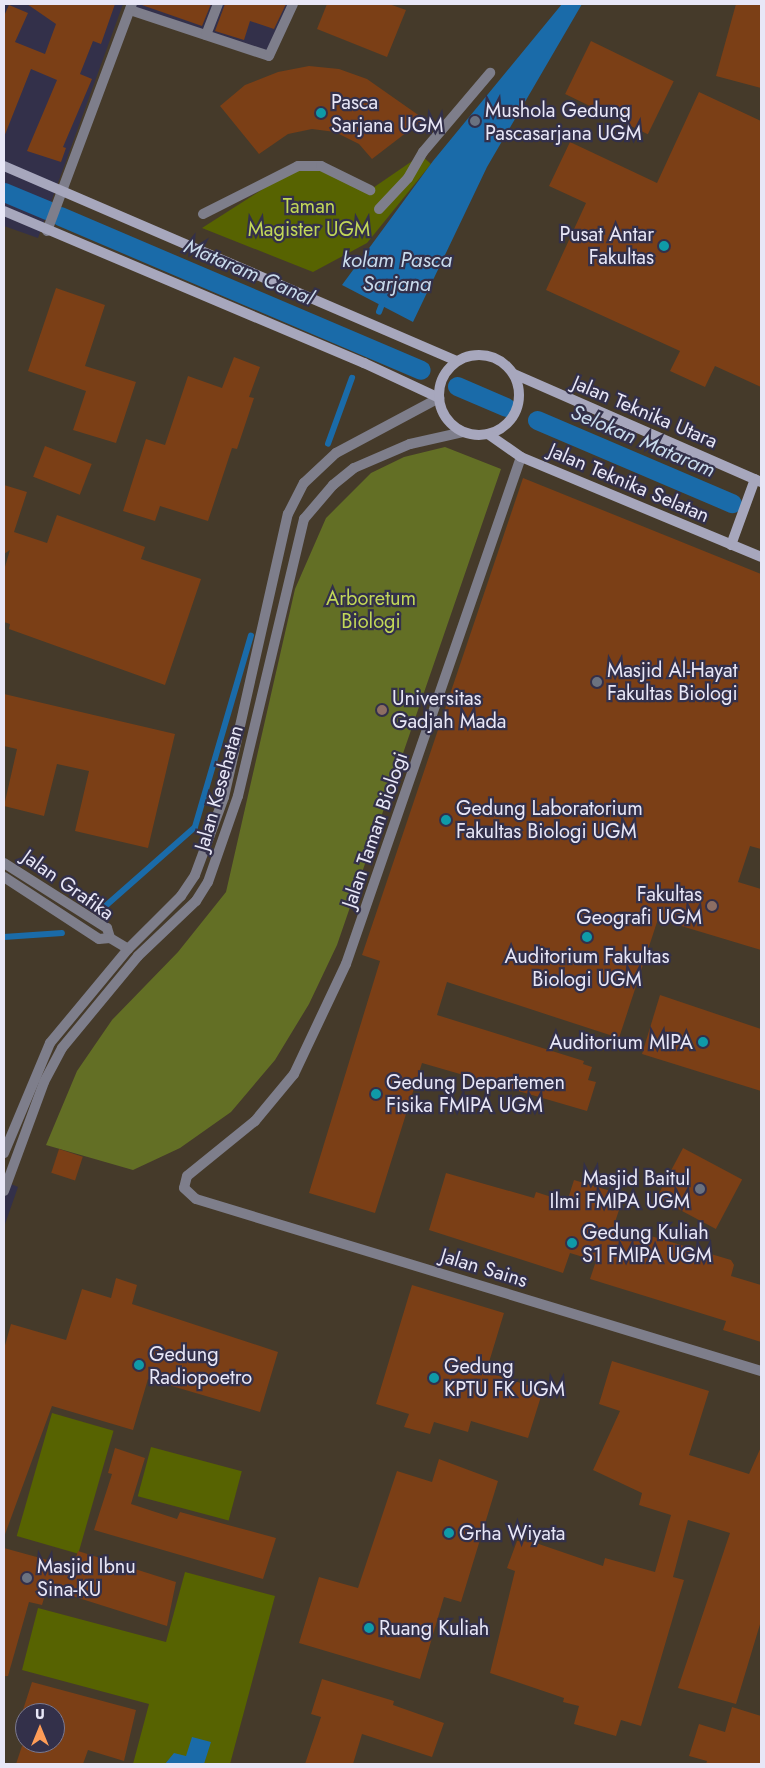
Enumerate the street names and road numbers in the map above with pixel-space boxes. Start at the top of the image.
street label: Jalan Teknika Utara [569,371,721,453]
street label: Jalan Teknika Selatan [545,438,713,528]
street label: Jalan Kesehatan [190,722,248,854]
street label: Jalan Taman Biologi [337,749,413,911]
street label: Jalan Grafika [18,845,118,925]
street label: Jalan Sains [438,1243,530,1293]

